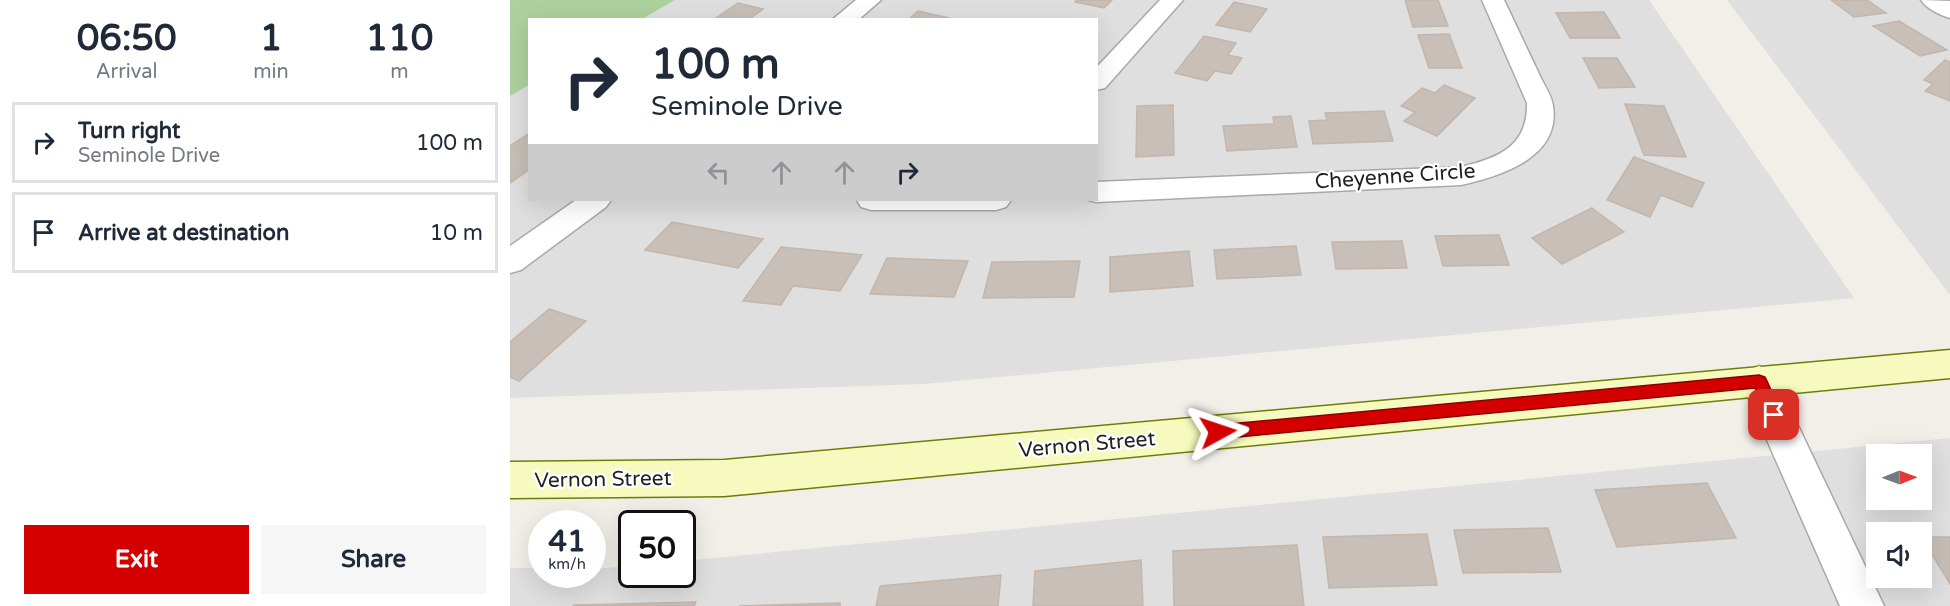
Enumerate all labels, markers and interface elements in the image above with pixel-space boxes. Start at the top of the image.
text: 06:50 [77,17,177,60]
text: 1 [260,17,282,60]
text: 110 [365,17,433,60]
text: 100 m [651,39,780,90]
icon: right [552,42,630,120]
text: Arrival [96,60,158,84]
text: min [253,60,289,84]
text: m [390,60,409,84]
text: Seminole Drive [651,90,843,123]
text: Turn right [78,118,180,144]
icon: right [27,126,60,159]
text: 100 m [416,130,483,156]
text: Seminole Drive [78,144,220,168]
icon: left [702,156,735,189]
icon: ahead [765,156,798,189]
icon: ahead [828,156,861,189]
icon: right [891,156,924,189]
street label: Cheyenne Circle [1314,158,1476,195]
icon: arrive [27,216,60,249]
text: Arrive at destination [78,220,289,246]
text: 10 m [429,220,483,246]
pin [1748,389,1799,440]
icon: arrive [1757,398,1790,431]
position arrow [1186,400,1250,464]
street label: Vernon Street [1018,426,1156,463]
north arrow [1866,444,1932,510]
map controls [1866,444,1932,588]
street label: Vernon Street [534,466,672,493]
speed limit sign: 50 [618,510,696,588]
button: sound [1866,522,1932,588]
text: 41 [548,523,586,560]
button: Exit [24,525,249,594]
button: Share [261,525,486,594]
text: km/h [548,555,586,573]

